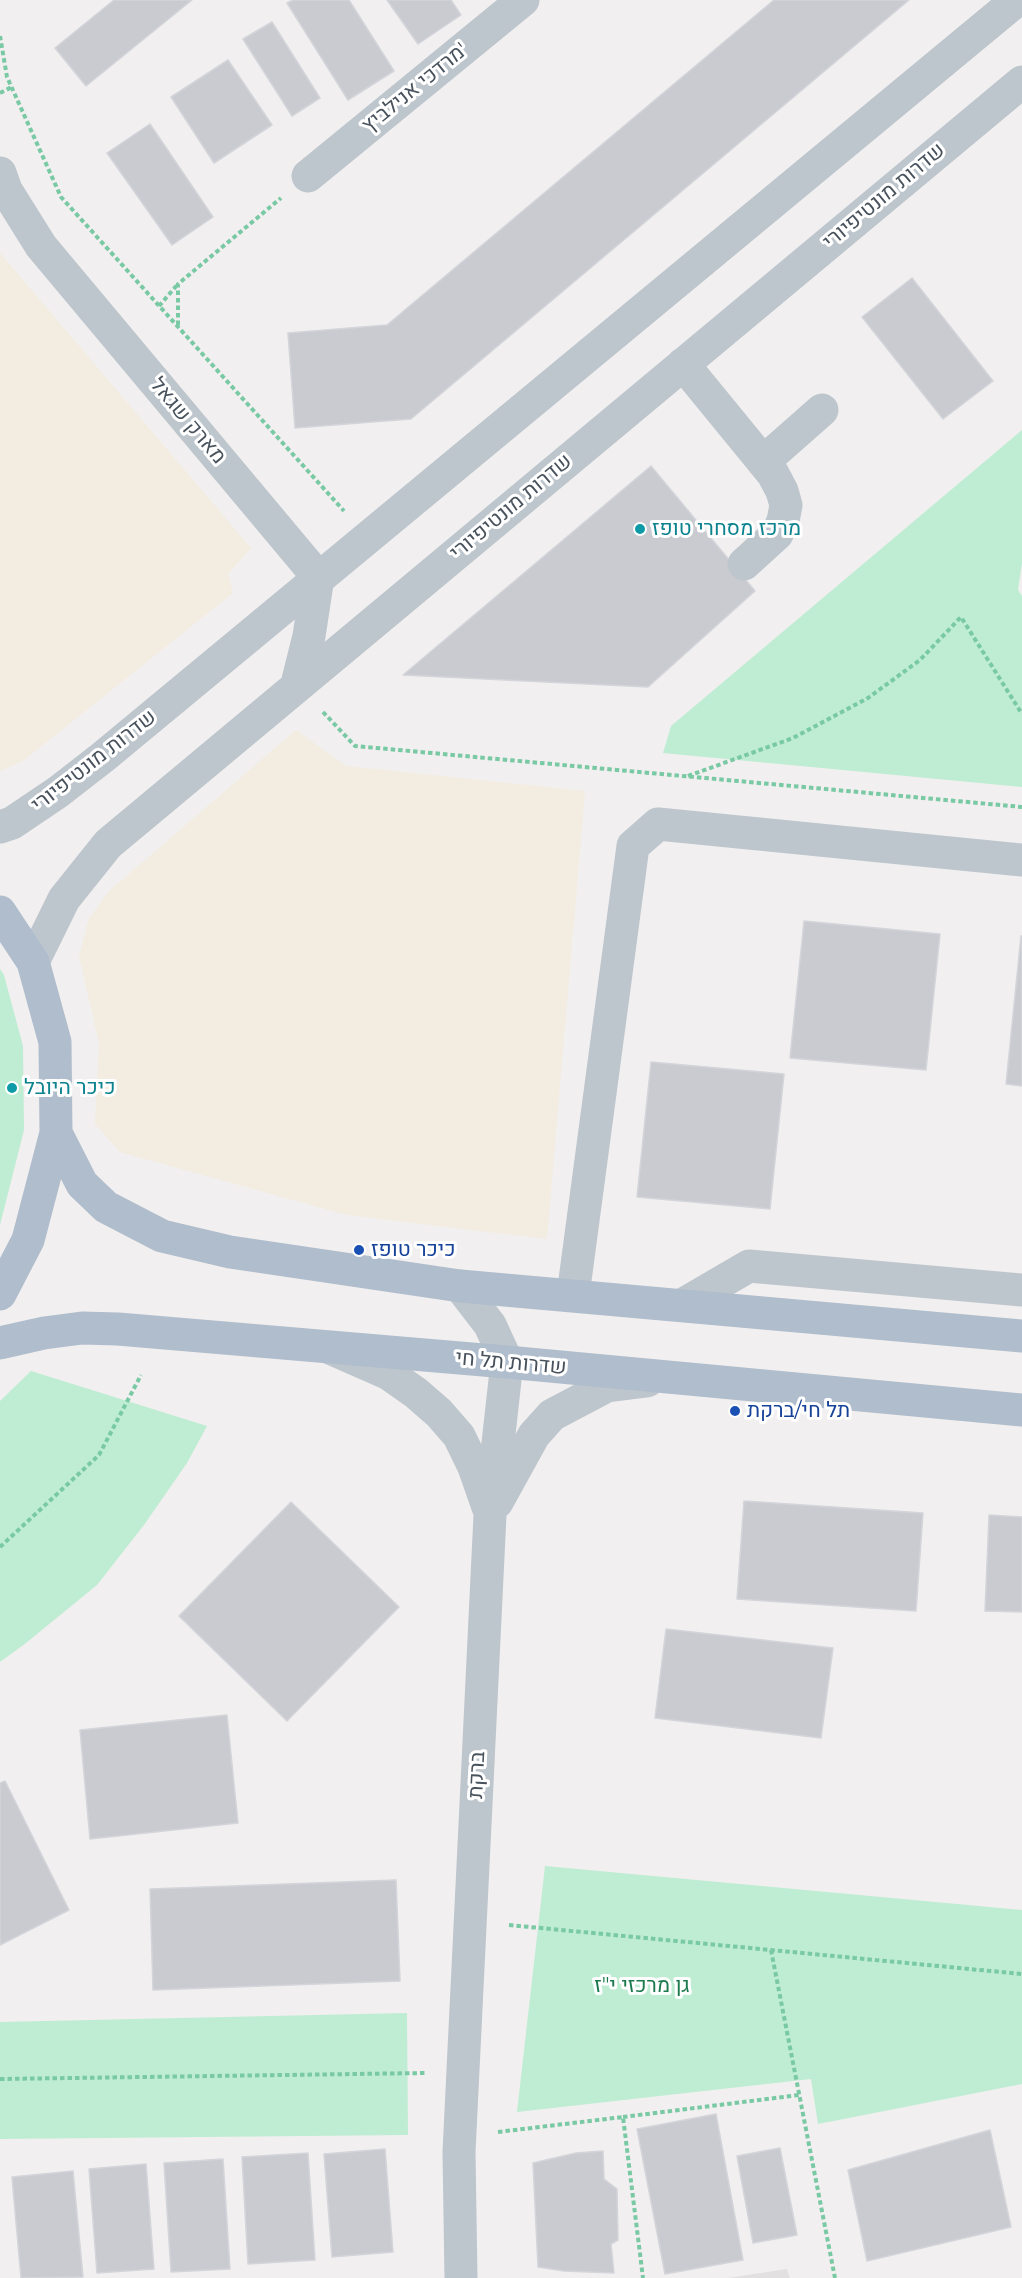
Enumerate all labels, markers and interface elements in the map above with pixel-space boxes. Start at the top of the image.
street label: מרדכי אנילביץ' [357,38,473,138]
street label: שדרות מונטיפיורי [818,138,950,254]
street label: מארק שגאל [145,373,231,469]
street label: שדרות מונטיפיורי [445,449,577,565]
place label: מרכז מסחרי טופז [652,516,801,542]
marker: מרכז מסחרי טופז [633,522,647,536]
street label: שדרות מונטיפיורי [27,704,161,818]
place label: כיכר היובל [24,1075,115,1101]
marker: כיכר היובל [5,1081,19,1095]
place label: כיכר טופז [371,1237,455,1263]
marker: כיכר טופז [352,1243,366,1257]
street label: שדרות תל חי [455,1346,567,1380]
place label: תל חי/ברקת [747,1398,850,1424]
marker: תל חי/ברקת [728,1404,742,1418]
street label: ברקת [463,1751,491,1799]
park label: גן מרכזי י"ז [594,1973,690,1999]

